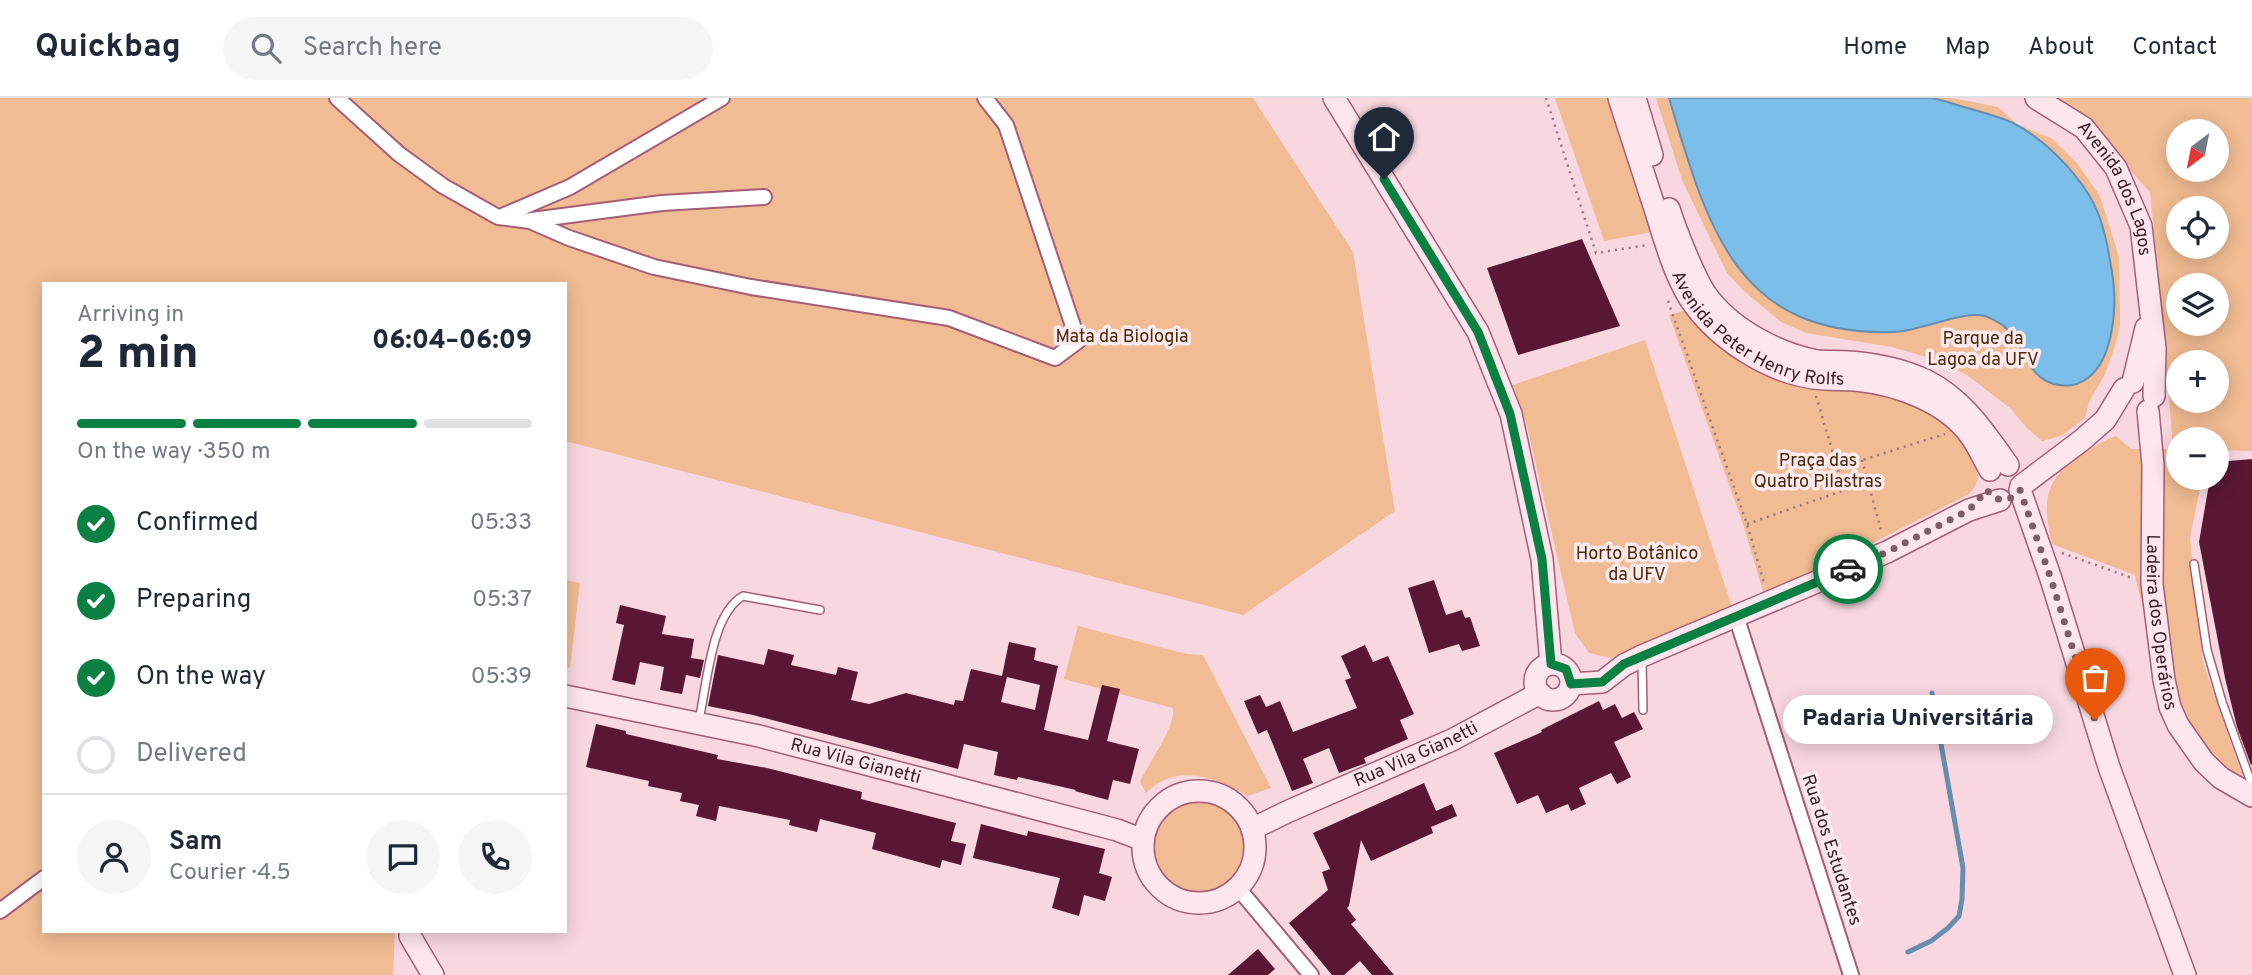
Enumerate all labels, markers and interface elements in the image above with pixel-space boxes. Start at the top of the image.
search box [223,17,713,80]
text: Quickbag [35,27,181,69]
icon: search [247,29,285,67]
text: Search here [303,32,442,65]
text: Home [1843,33,1907,63]
text: Map [1945,33,1990,63]
text: About [2028,33,2094,63]
text: Contact [2132,33,2217,63]
pin [1354,107,1414,179]
street label: Avenida dos Lagos [2072,117,2156,257]
icon: home [1365,118,1403,156]
north arrow [2166,119,2230,182]
map controls [2166,119,2229,490]
button: locate [2166,196,2229,259]
street label: Avenida Peter Henry Rolfs [1666,267,1844,391]
button: layers [2166,273,2229,336]
text: Arriving in [77,301,184,330]
text: 06:04–06:09 [372,325,532,358]
text: 2 min [77,326,199,385]
park label: Mata da Biologia [1056,326,1188,349]
park label: Parque da Lagoa da UFV [1927,328,2039,372]
button: + [2166,350,2229,413]
button: − [2166,427,2229,490]
text: On the way · 350 m [77,438,271,467]
park label: Praça das Quatro Pilastras [1754,450,1882,494]
icon: check [77,505,115,543]
text: Confirmed [136,507,259,540]
text: 05:33 [470,509,532,538]
courier [1813,534,1883,604]
street label: Ladeira dos Operários [2140,534,2182,712]
park label: Horto Botânico da UFV [1576,543,1698,587]
icon: car [1829,550,1867,588]
icon: check [77,582,115,620]
text: Preparing [136,584,251,617]
text: 05:37 [472,586,532,615]
pin [2065,648,2125,720]
icon: check [77,659,115,697]
icon: bag [2076,659,2114,697]
text: On the way [136,661,266,694]
text: 05:39 [471,663,532,692]
callout: Padaria Universitária [1784,696,2053,744]
text: Padaria Universitária [1802,705,2034,734]
street label: Rua Vila Gianetti [1350,717,1482,793]
street label: Rua Vila Gianetti [788,733,923,789]
text: Delivered [136,738,247,771]
street label: Rua dos Estudantes [1796,771,1866,929]
button: person [77,820,151,894]
button: chat [366,820,440,894]
button: phone [458,820,532,894]
text: Sam [169,826,222,859]
text: Courier · 4.5 [169,859,291,888]

